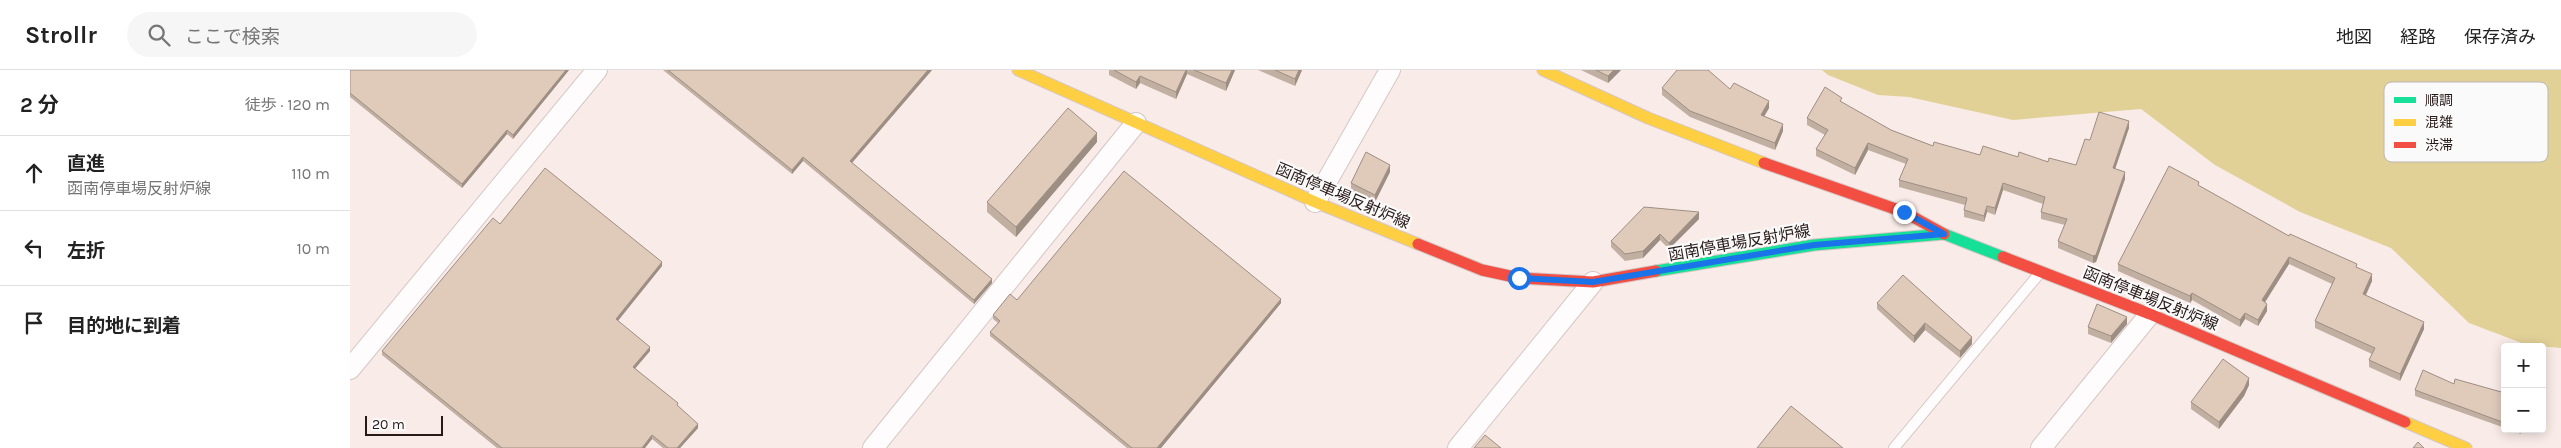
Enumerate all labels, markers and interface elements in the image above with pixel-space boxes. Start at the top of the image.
search box [127,12,477,57]
text: Strollr [25,21,97,49]
icon: search [145,21,173,49]
text: ここで検索 [185,26,280,48]
text: 地図 [2336,26,2372,48]
text: 経路 [2400,26,2436,48]
text: 保存済み [2464,26,2536,48]
legend [2384,82,2548,162]
text: 順調 [2425,92,2453,109]
text: 2 分 [20,93,59,117]
text: 徒歩 · 120 m [245,95,330,114]
text: 混雑 [2425,114,2453,131]
text: 渋滞 [2425,137,2453,154]
text: 直進 [67,153,105,175]
icon: ahead [20,159,48,187]
street label: 函南停車場反射炉線 [1273,159,1413,232]
text: 110 m [291,164,330,183]
text: 函南停車場反射炉線 [67,179,211,198]
route end [1893,201,1916,224]
street label: 函南停車場反射炉線 [1667,221,1812,264]
icon: left [20,234,48,262]
text: 10 m [296,239,330,258]
text: 左折 [67,240,105,262]
street label: 函南停車場反射炉線 [2080,263,2221,334]
route start [1508,267,1531,290]
icon: arrive [20,309,48,337]
text: 目的地に到着 [67,315,181,337]
map controls [2501,343,2546,433]
button: + [2501,343,2546,388]
button: − [2501,388,2546,433]
scale bar [365,413,442,436]
text: 20 m [372,416,405,433]

